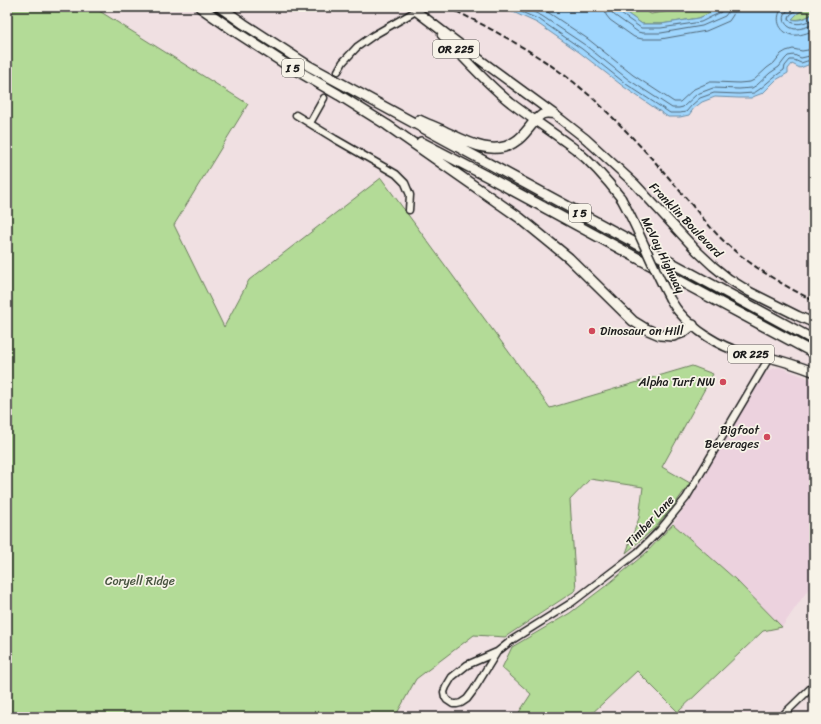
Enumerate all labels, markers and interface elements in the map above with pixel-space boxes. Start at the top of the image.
road number: OR 225 [433,40,479,58]
road number: I 5 [282,59,304,77]
street label: Franklin Boulevard [644,177,729,264]
road number: I 5 [569,204,591,222]
street label: McVay Highway [635,213,691,298]
place label: Dinosaur on Hill [600,320,684,342]
marker: Dinosaur on Hill [587,326,597,336]
road number: OR 225 [728,345,774,363]
place label: Alpha Turf NW [638,371,715,393]
marker: Alpha Turf NW [718,377,728,387]
place label: Bigfoot Beverages [705,419,760,455]
marker: Bigfoot Beverages [762,432,772,442]
street label: Timber Lane [620,490,680,552]
park label: Coryell Ridge [105,570,175,592]

